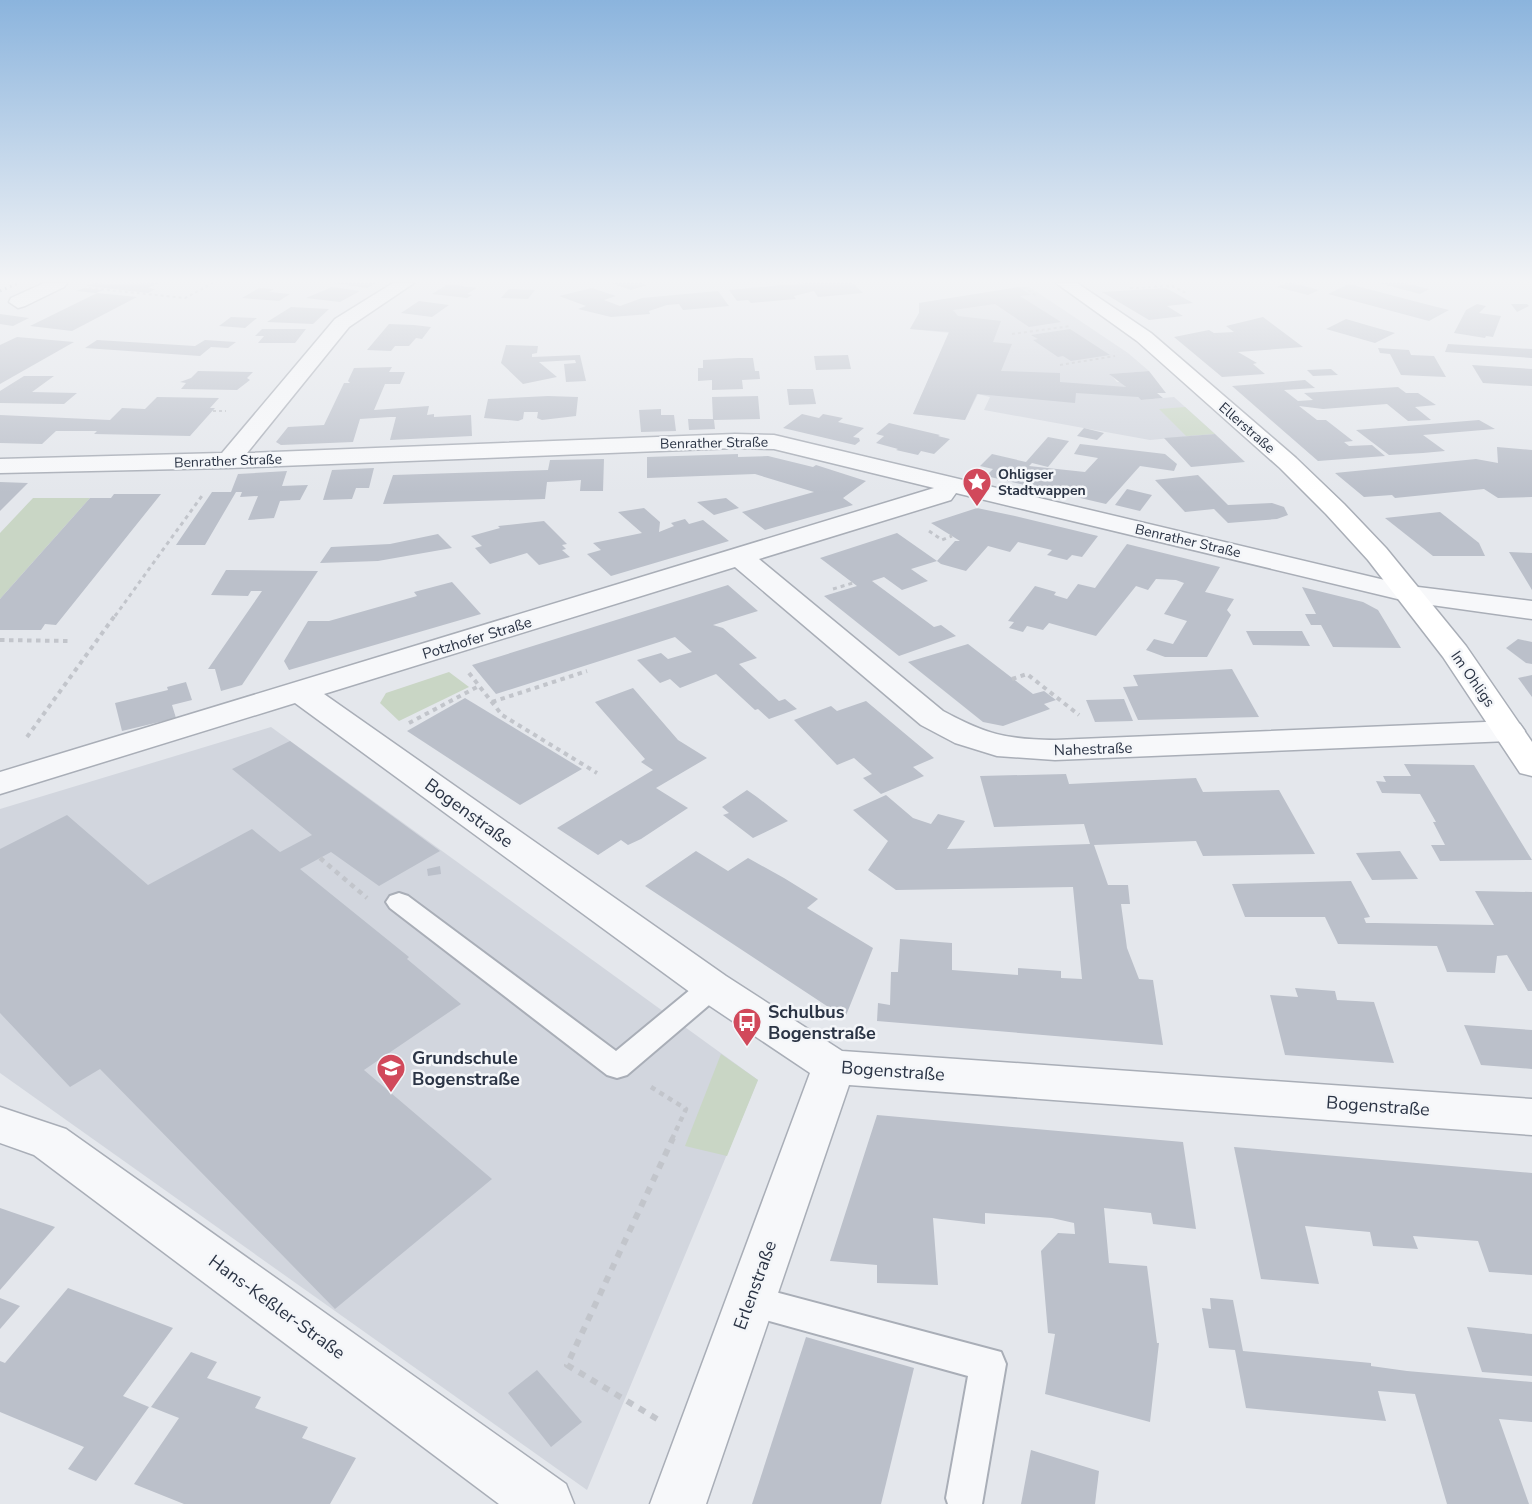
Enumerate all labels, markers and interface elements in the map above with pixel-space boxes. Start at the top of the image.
street label: Ellerstraße [1215,398,1279,458]
street label: Benrather Straße [660,433,768,453]
street label: Benrather Straße [174,450,282,472]
place label: Ohligser Stadtwappen [998,465,1086,500]
place icon: Ohligser Stadtwappen [961,466,993,508]
street label: Benrather Straße [1133,520,1243,562]
street label: Potzhofer Straße [420,612,534,664]
street label: Im Ohligs [1446,647,1500,711]
street label: Nahestraße [1053,738,1133,760]
street label: Bogenstraße [420,773,518,853]
place label: Schulbus Bogenstraße [768,1000,876,1045]
bus stop icon: Schulbus Bogenstraße [731,1006,763,1048]
place label: Grundschule Bogenstraße [412,1046,520,1091]
school or university icon: Grundschule Bogenstraße [375,1052,407,1094]
street label: Bogenstraße [840,1055,946,1087]
street label: Bogenstraße [1325,1090,1431,1122]
street label: Erlenstraße [728,1237,782,1333]
street label: Hans-Keßler-Straße [204,1249,350,1365]

